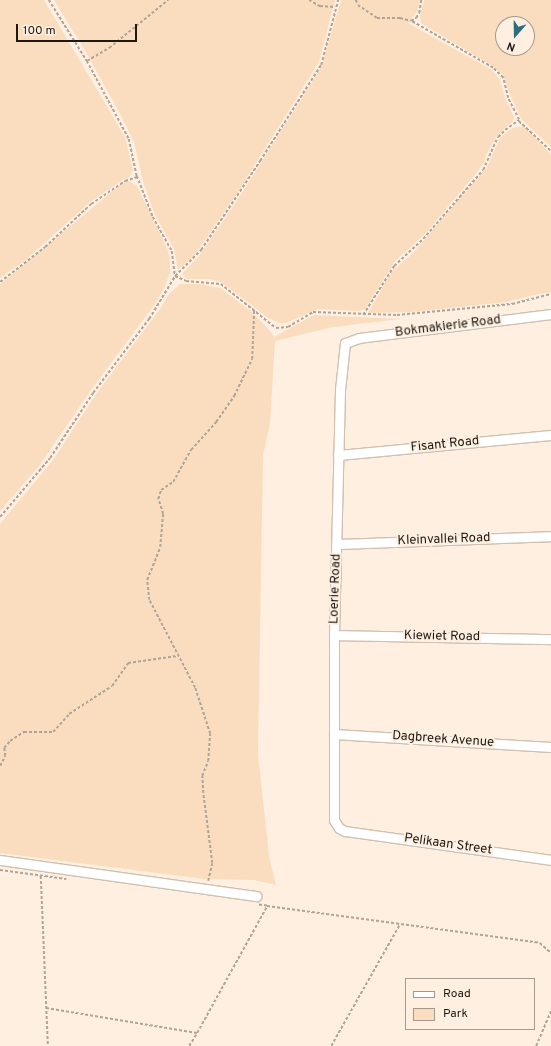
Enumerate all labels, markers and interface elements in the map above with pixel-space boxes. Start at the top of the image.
scale bar [18,16,139,42]
north arrow [495,16,535,56]
text: 100 m [23,23,56,39]
text: N [505,38,517,54]
street label: Bokmakierie Road [394,313,502,341]
street label: Fisant Road [410,434,480,456]
street label: Kleinvallei Road [397,531,491,549]
street label: Loerie Road [327,554,345,624]
street label: Kiewiet Road [404,629,480,645]
street label: Dagbreek Avenue [391,729,495,751]
street label: Pelikaan Street [403,831,493,859]
legend [405,978,535,1030]
text: Road [443,986,471,1002]
text: Park [443,1006,468,1022]

